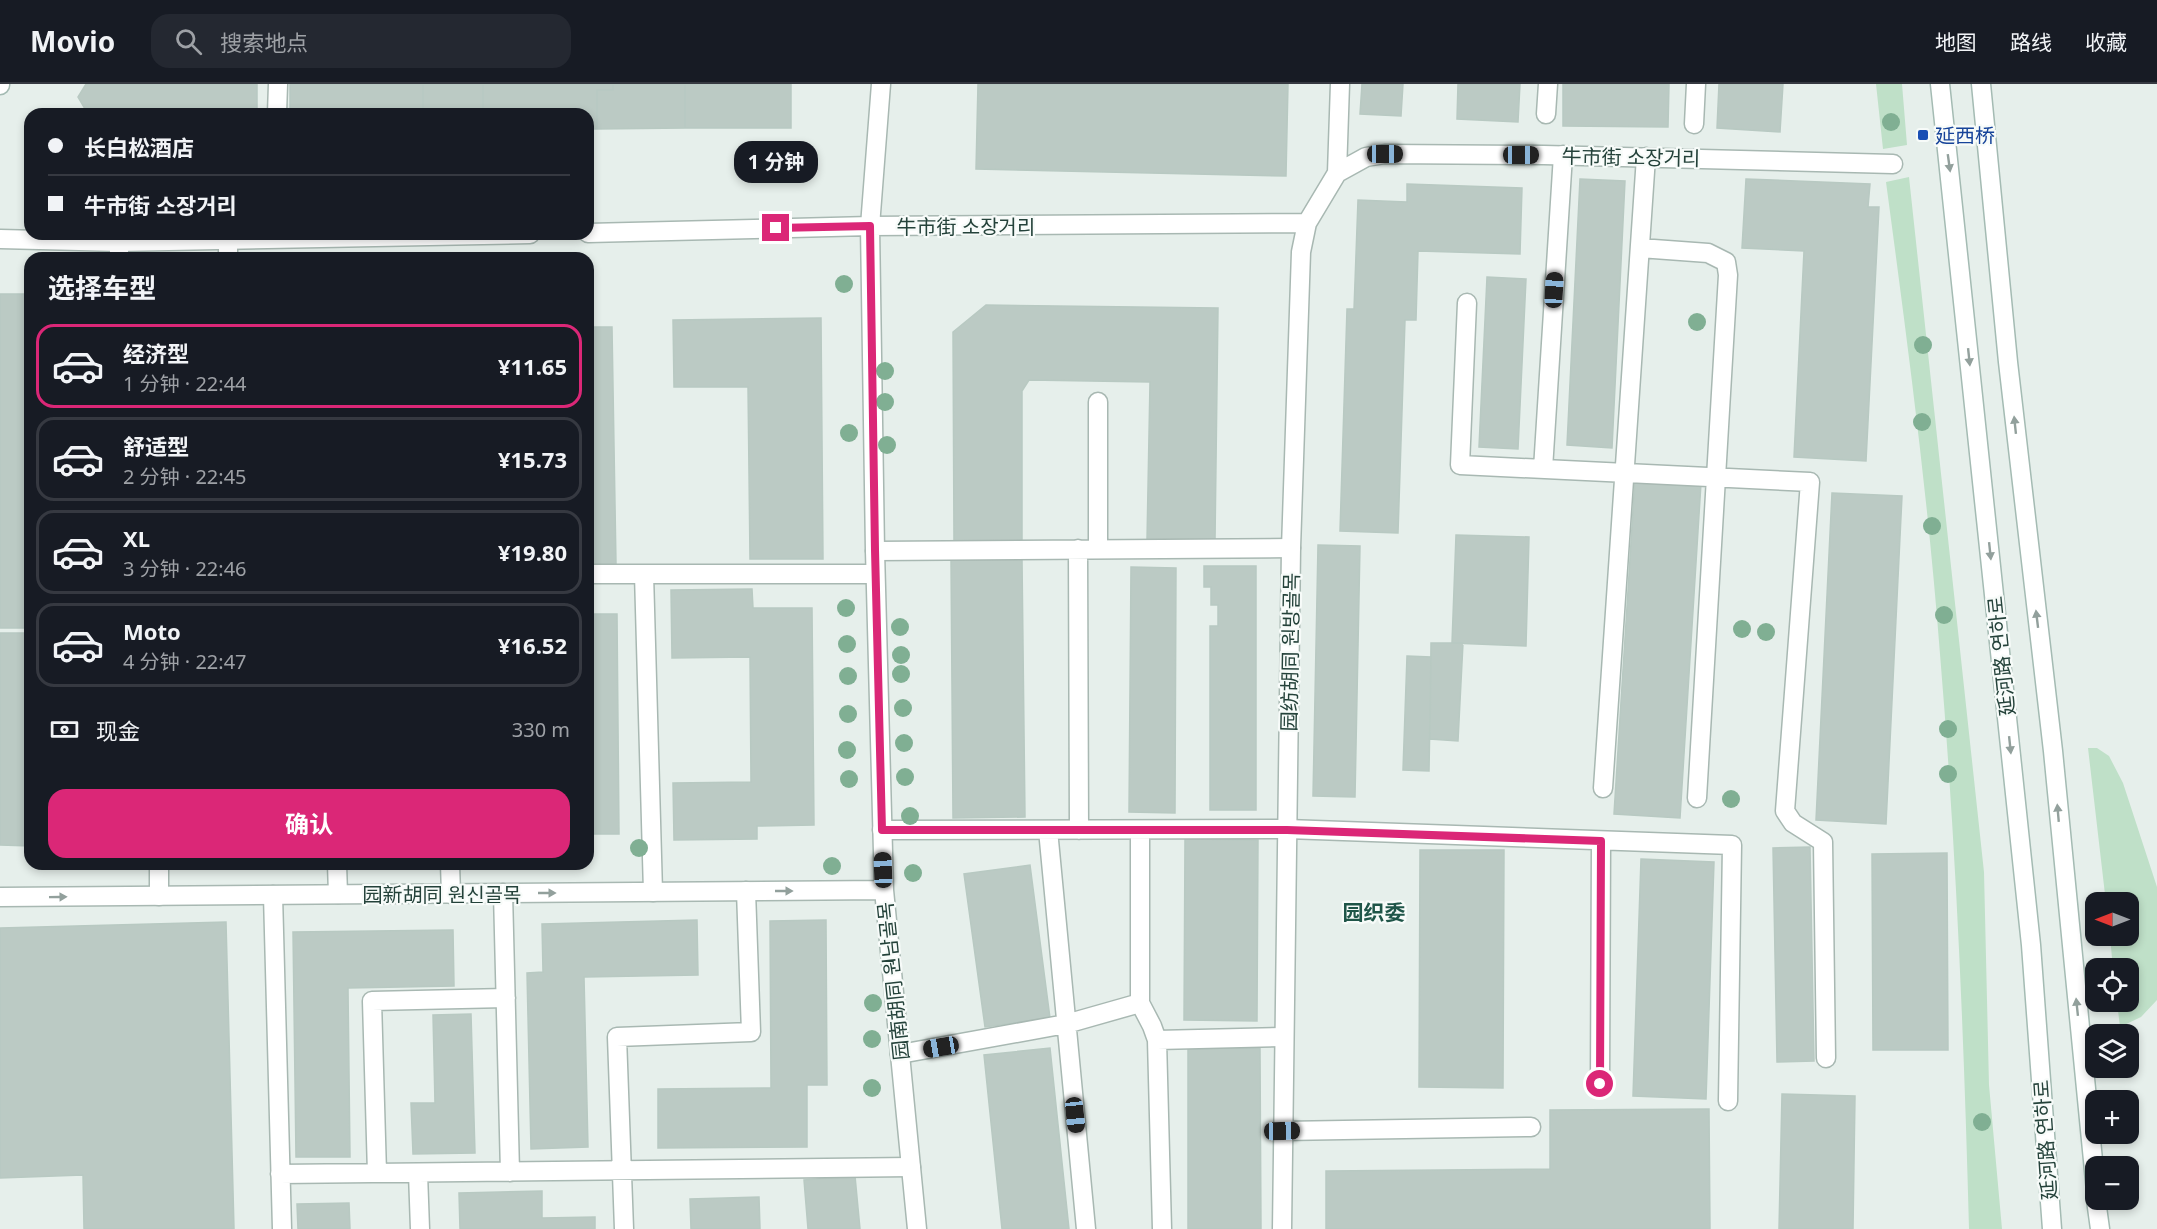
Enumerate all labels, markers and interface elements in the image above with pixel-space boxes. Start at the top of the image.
search box [151,14,571,68]
text: Movio [30,22,115,60]
icon: search [172,25,205,58]
text: 搜索地点 [220,27,308,57]
text: 地图 [1935,28,1977,56]
text: 路线 [2010,28,2052,56]
text: 收藏 [2085,28,2127,56]
place label: 延西桥 [1935,122,1995,149]
marker: 延西桥 [1916,128,1930,142]
text: 长白松酒店 [84,132,194,162]
callout: 1 分钟 [734,141,818,183]
street label: 牛市街 소장거리 [1561,142,1701,172]
car [1367,145,1403,163]
car [1503,146,1539,164]
text: 1 分钟 [748,148,804,175]
one-way arrow [1944,154,1953,173]
text: 牛市街 소장거리 [84,190,237,220]
street label: 牛市街 소장거리 [897,213,1035,240]
route end [762,214,789,241]
text: 选择车型 [48,269,156,306]
car [1544,272,1564,308]
text: 经济型 [123,338,189,368]
icon: car [51,339,105,393]
one-way arrow [1965,348,1974,367]
text: ¥11.65 [498,351,567,381]
text: 1 分钟 · 22:44 [123,370,247,397]
one-way arrow [2010,416,2019,435]
text: 舒适型 [123,431,189,461]
icon: car [51,432,105,486]
text: ¥15.73 [498,444,567,474]
text: 2 分钟 · 22:45 [123,463,247,490]
text: XL [123,523,150,553]
icon: car [51,525,105,579]
text: ¥19.80 [498,537,567,567]
one-way arrow [1985,541,1995,560]
text: 3 分钟 · 22:46 [123,555,247,582]
street label: 园纺胡同 원방골목 [1275,572,1305,732]
street label: 延河路 연하로 [1981,595,2021,717]
one-way arrow [2032,609,2042,628]
text: Moto [123,616,181,646]
icon: car [51,618,105,672]
text: ¥16.52 [498,630,567,660]
text: 4 分钟 · 22:47 [123,648,247,675]
icon: cash [48,713,81,746]
text: 现金 [96,715,140,745]
text: 330 m [512,716,570,743]
one-way arrow [2005,735,2015,754]
button: 确认 [48,789,570,858]
one-way arrow [2053,803,2063,822]
car [873,852,893,888]
street label: 园新胡同 원신골목 [363,881,521,908]
one-way arrow [775,886,794,896]
one-way arrow [538,888,557,898]
one-way arrow [49,892,68,902]
north arrow [2085,892,2139,946]
map controls [2085,892,2139,1210]
district label: 园织委 [1343,898,1406,926]
street label: 园南胡同 원남골목 [871,901,915,1061]
button: locate [2085,958,2139,1012]
one-way arrow [2072,997,2082,1016]
button: layers [2085,1024,2139,1078]
car [922,1035,960,1059]
route start [1586,1070,1613,1097]
street label: 延河路 연하로 [2027,1079,2063,1201]
button: + [2085,1090,2139,1144]
car [1064,1096,1086,1134]
car [1264,1122,1300,1140]
button: − [2085,1156,2139,1210]

